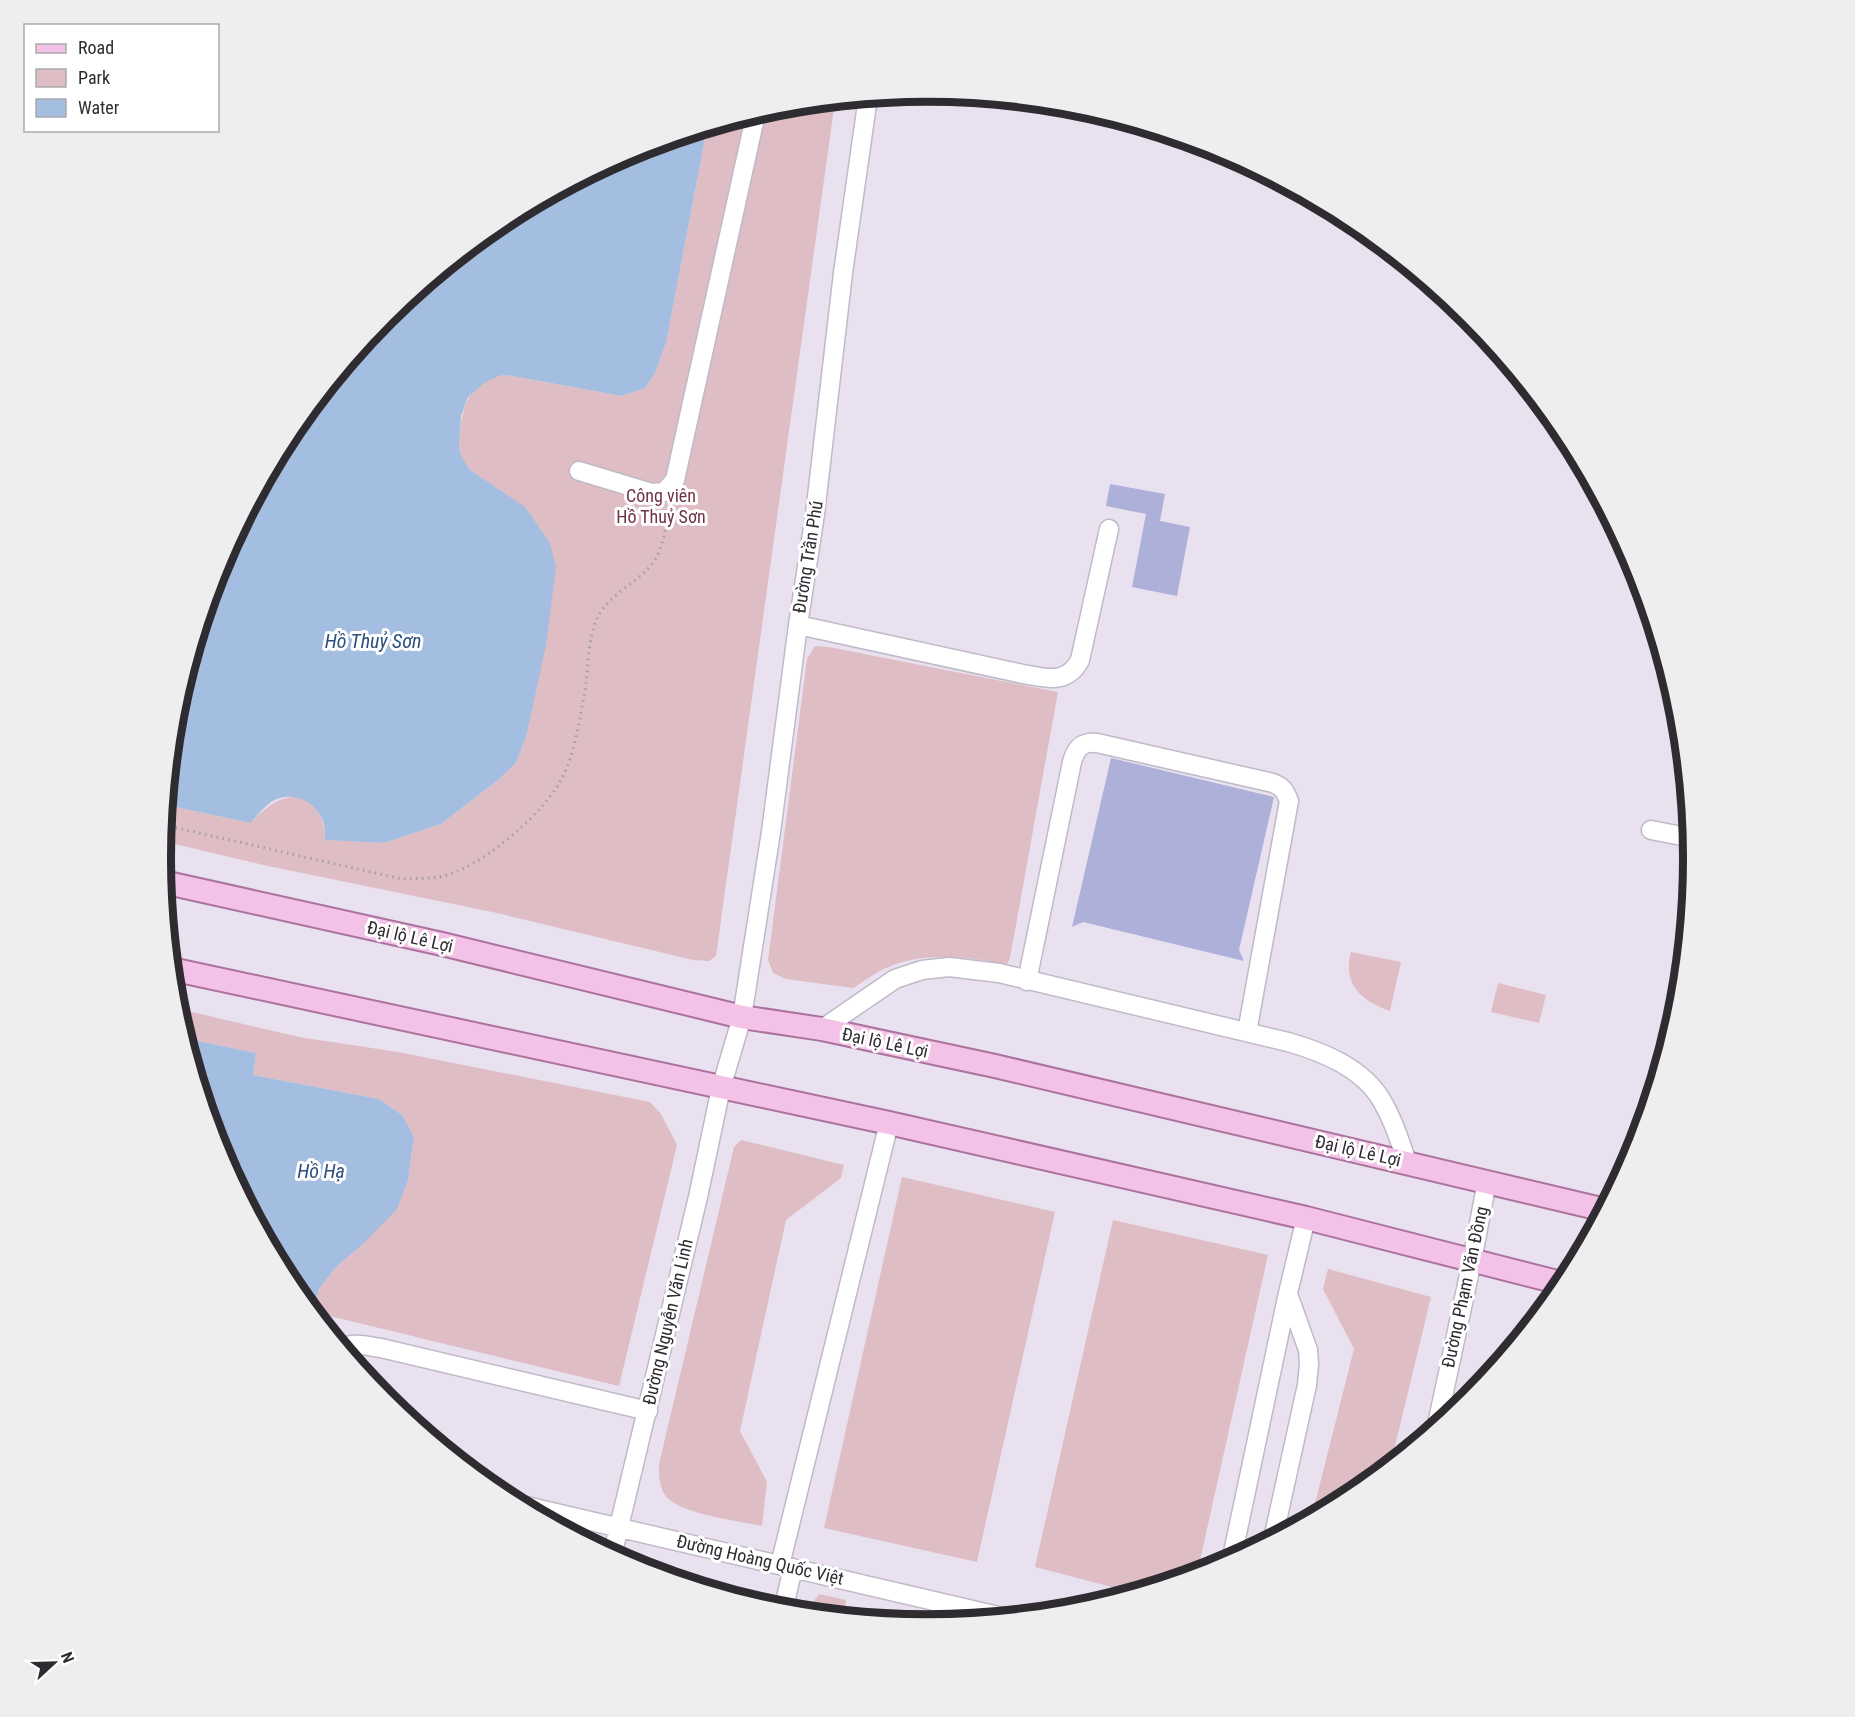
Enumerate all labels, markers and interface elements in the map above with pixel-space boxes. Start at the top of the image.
legend [24,24,219,132]
text: Road [78,37,114,58]
text: Park [78,67,110,88]
text: Water [78,97,120,118]
park label: Công viên Hồ Thuỷ Sơn [616,485,706,527]
street label: Đường Trần Phú [788,499,827,615]
water label: Hồ Thuỷ Sơn [325,629,421,653]
street label: Đại lộ Lê Lợi [365,916,455,957]
street label: Đại lộ Lê Lợi [840,1023,930,1062]
street label: Đại lộ Lê Lợi [1313,1130,1403,1171]
water label: Hồ Hạ [297,1159,345,1183]
street label: Đường Phạm Văn Đồng [1437,1204,1492,1370]
street label: Đường Nguyễn Văn Linh [638,1237,697,1407]
street label: Đường Hoàng Quốc Việt [675,1530,846,1589]
north arrow [24,1633,84,1693]
text: N [57,1649,78,1666]

